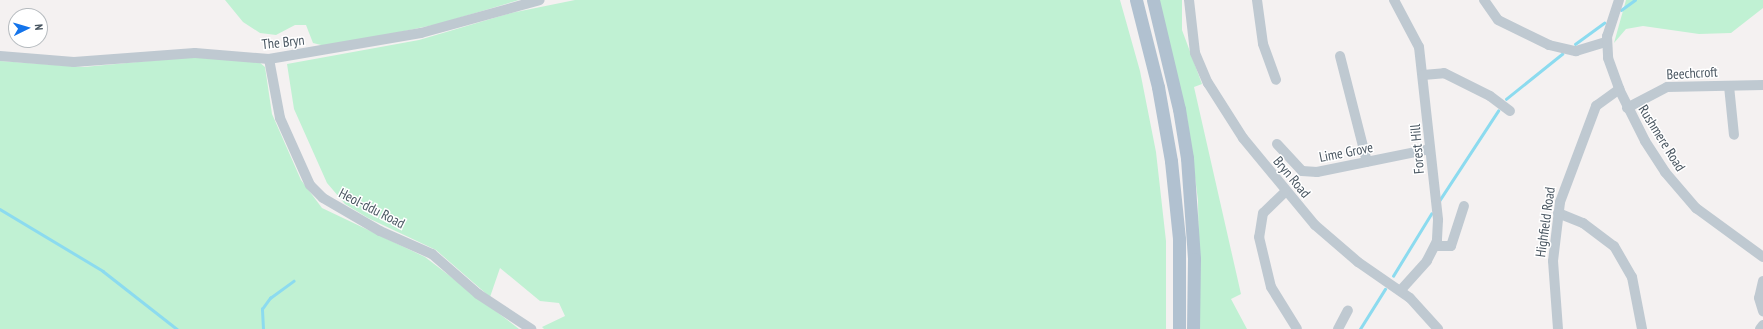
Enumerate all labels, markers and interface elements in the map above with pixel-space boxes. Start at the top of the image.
north arrow [8,8,48,48]
text: N [32,23,46,31]
street label: The Bryn [261,31,305,53]
street label: Beechcroft [1666,63,1718,83]
street label: Rushmere Road [1635,102,1689,174]
street label: Forest Hill [1406,123,1428,175]
street label: Lime Grove [1318,139,1374,165]
street label: Bryn Road [1270,153,1314,201]
street label: Heol-ddu Road [336,184,408,232]
street label: Highfield Road [1532,186,1558,258]

